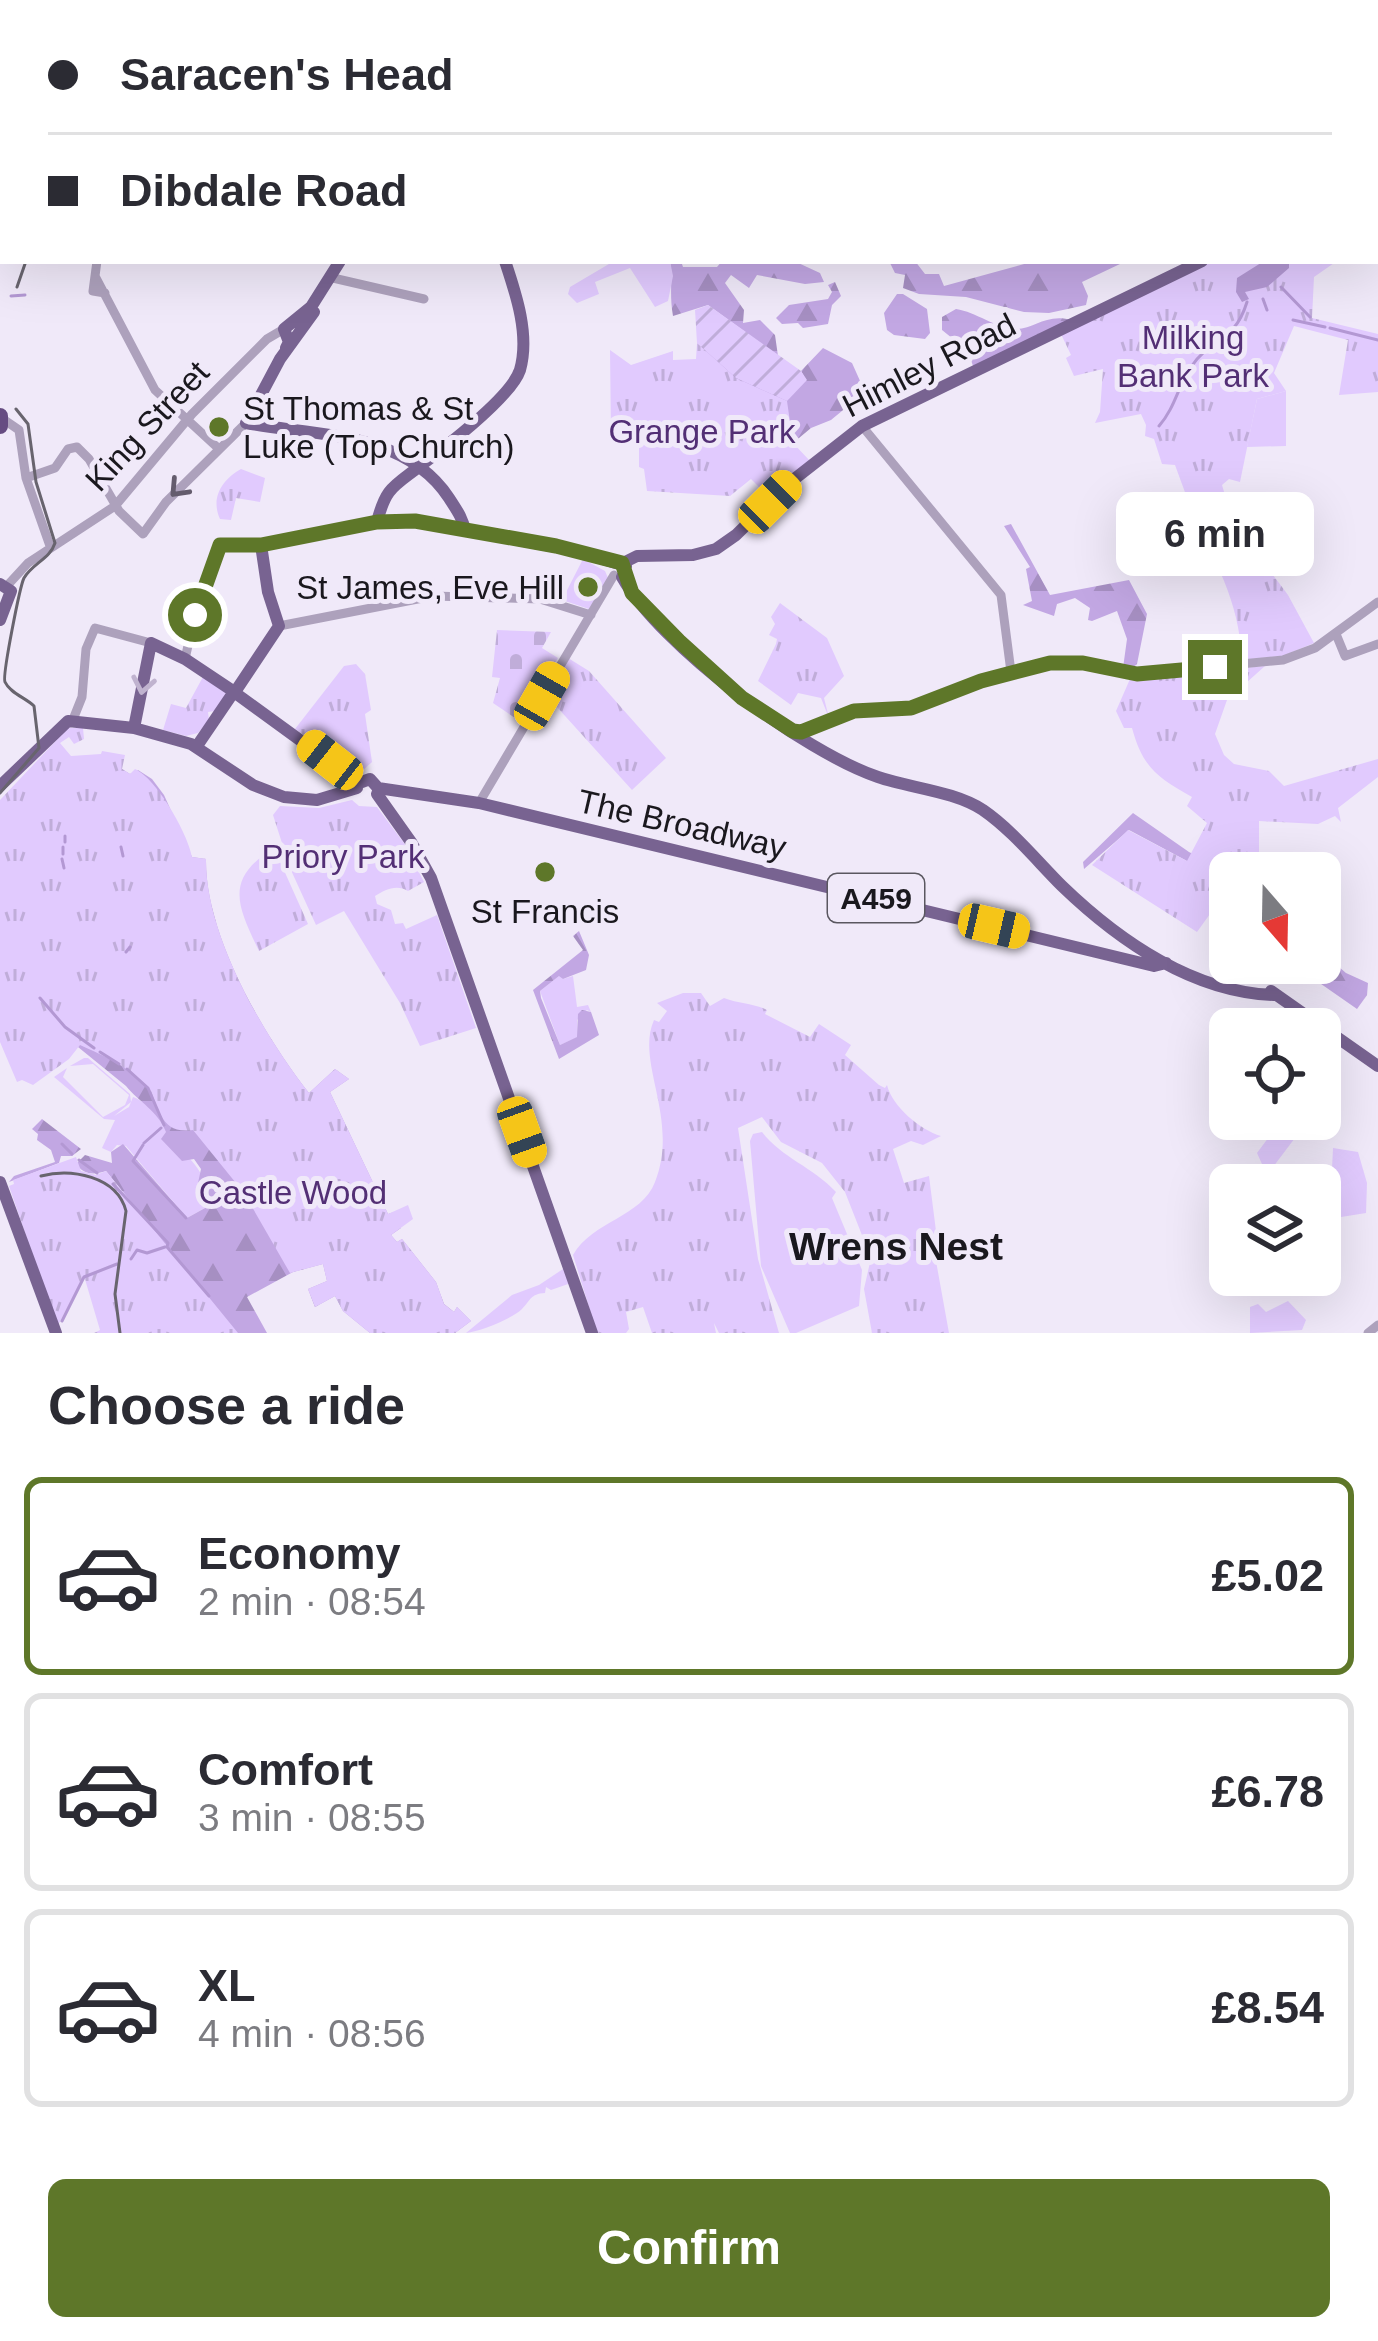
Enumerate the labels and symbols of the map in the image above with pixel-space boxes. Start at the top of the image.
street label: Himley Road [836,306,1022,424]
park label: Milking Bank Park [1117,319,1270,394]
street label: King Street [78,354,216,498]
place label: St Thomas & St Luke (Top Church) [243,390,514,465]
park label: Grange Park [608,413,796,450]
marker: St Thomas & St Luke (Top Church) [206,414,232,440]
car [732,464,808,540]
one-way arrow [170,475,192,497]
callout: 6 min [1116,493,1314,577]
place label: St James, Eve Hill [296,569,564,606]
marker: St James, Eve Hill [575,574,601,600]
route start [168,588,222,642]
route end [1188,640,1242,694]
car [508,656,576,736]
one-way arrow [131,675,157,695]
car [291,724,369,796]
street label: The Broadway [574,782,790,866]
park label: Priory Park [261,838,425,875]
north arrow [1209,852,1341,984]
marker: St Francis [532,859,558,885]
road number: A459 [828,874,924,922]
place label: St Francis [471,893,619,930]
car [955,900,1033,952]
car [493,1092,551,1172]
park label: Castle Wood [199,1174,387,1211]
district label: Wrens Nest [789,1225,1003,1268]

